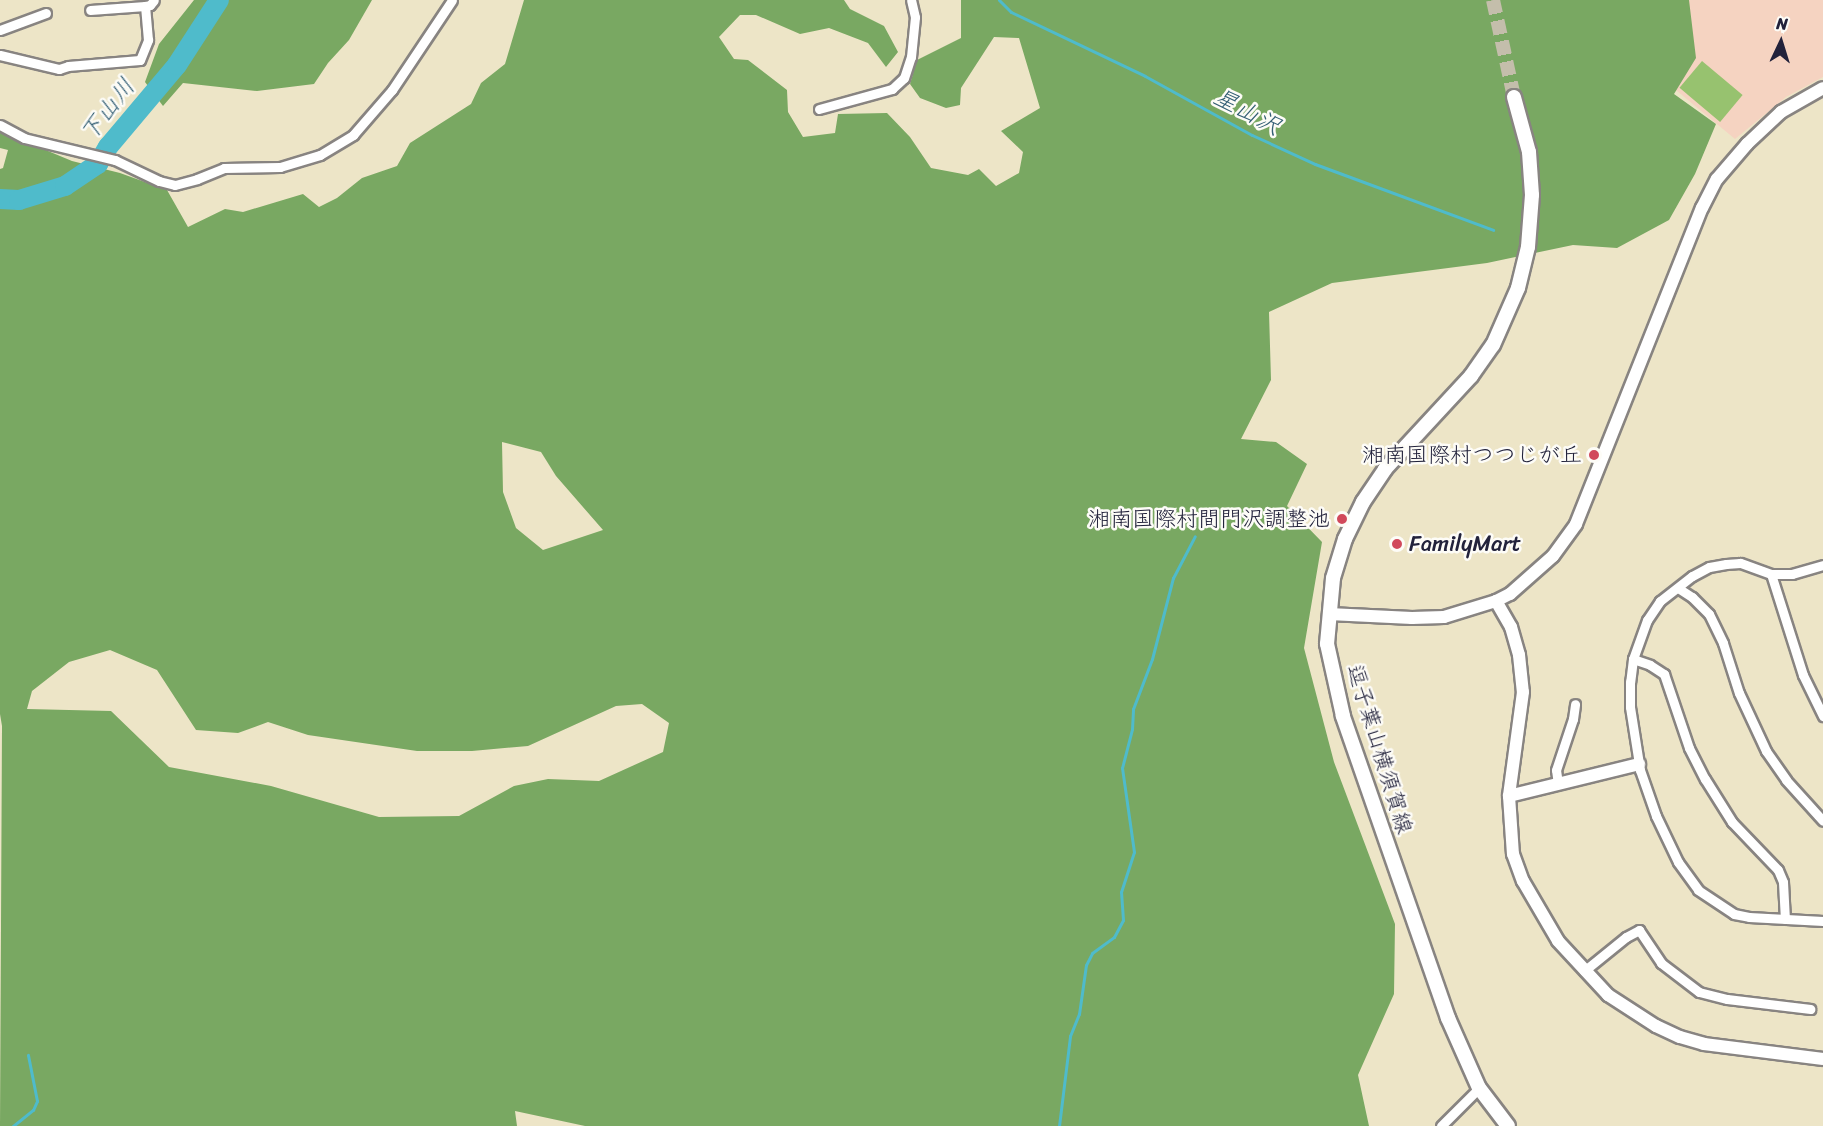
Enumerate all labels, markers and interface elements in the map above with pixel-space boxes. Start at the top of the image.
text: N [1776,9,1789,38]
north arrow [1751,12,1811,72]
water label: 下山川 [74,73,142,147]
water label: 星山沢 [1208,82,1286,142]
place label: 湘南国際村つつじが丘 [1362,442,1582,468]
marker: 湘南国際村つつじが丘 [1587,448,1601,462]
place label: 湘南国際村間門沢調整池 [1088,506,1330,532]
marker: 湘南国際村間門沢調整池 [1335,512,1349,526]
place label: FamilyMart [1409,531,1521,557]
marker: FamilyMart [1390,537,1404,551]
street label: 逗子葉山横須賀線 [1342,661,1418,837]

